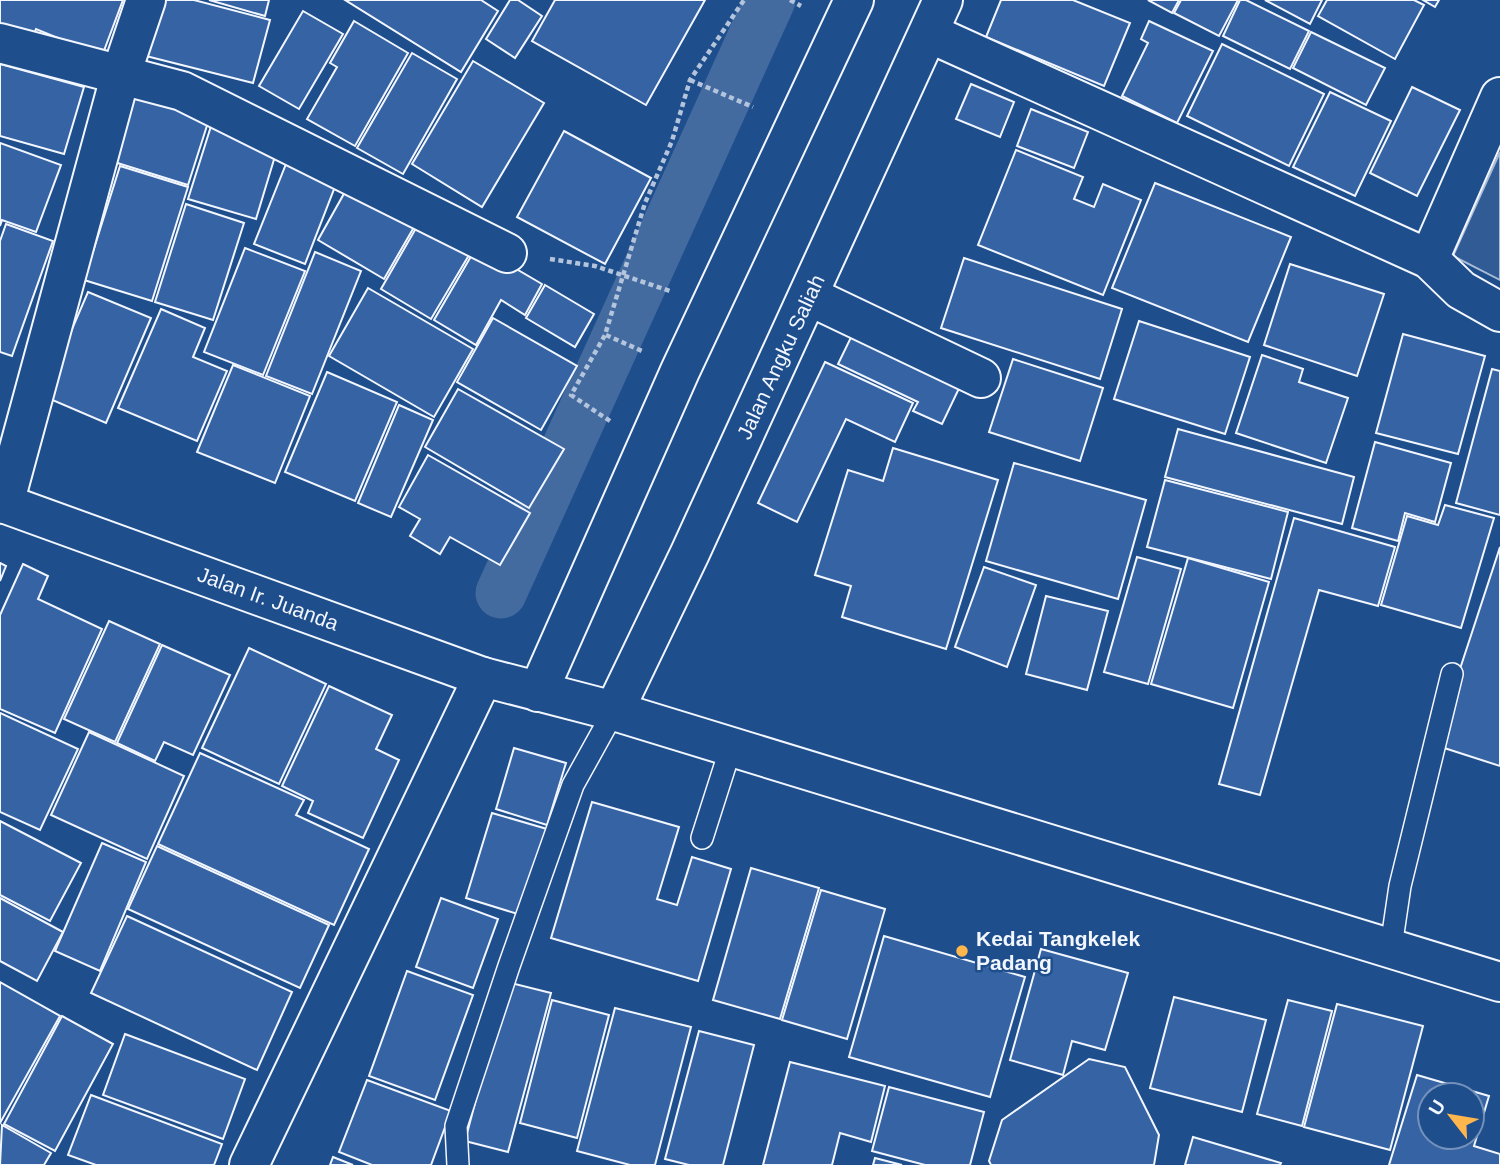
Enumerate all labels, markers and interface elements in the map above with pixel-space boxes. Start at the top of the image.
street label: Jalan Angku Saliah [732,271,829,443]
street label: Jalan Ir. Juanda [195,562,342,635]
place label: Kedai Tangkelek Padang [976,927,1140,974]
marker: Kedai Tangkelek Padang [954,943,970,959]
north arrow [1416,1081,1486,1151]
text: U [1424,1096,1449,1119]

